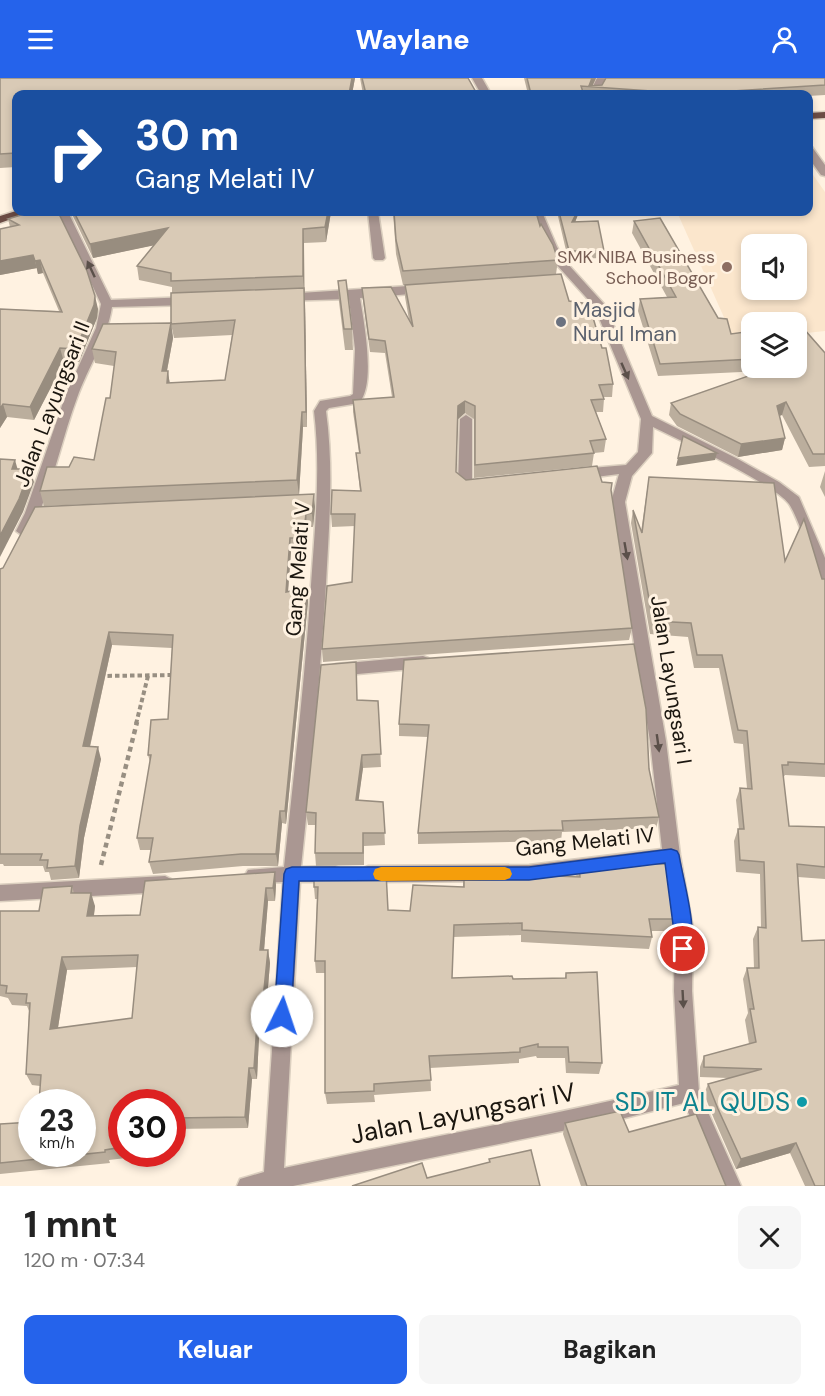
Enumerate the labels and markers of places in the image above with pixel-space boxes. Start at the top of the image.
place label: SMK NIBA Business School Bogor [557,245,715,290]
marker: SMK NIBA Business School Bogor [720,260,734,274]
place label: Masjid Nurul Iman [573,296,677,348]
marker: Masjid Nurul Iman [554,315,568,329]
pin [657,923,708,974]
place label: SD IT AL QUDS [615,1085,790,1119]
marker: SD IT AL QUDS [795,1095,809,1109]

